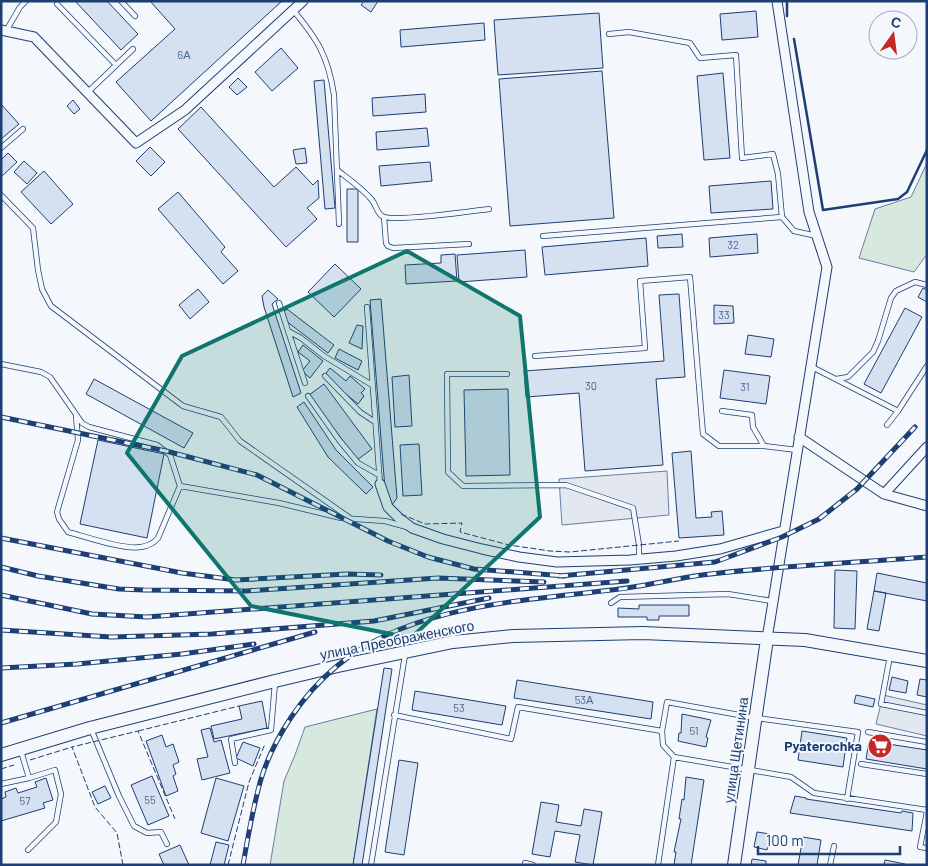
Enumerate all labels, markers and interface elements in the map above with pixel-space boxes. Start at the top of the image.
north arrow [868,10,918,60]
text: С [889,12,903,31]
house number: 6А [177,48,191,61]
house number: 32 [727,238,739,251]
house number: 33 [718,308,730,321]
house number: 30 [585,379,597,392]
house number: 31 [740,380,750,393]
street label: улица Преображенского [318,616,476,663]
house number: 53А [575,693,594,706]
street label: улица Щетинина [720,696,751,804]
house number: 53 [453,701,465,714]
house number: 51 [689,724,699,737]
supermarket icon: Pyaterochka [867,733,893,759]
place label: Pyaterochka [784,737,862,754]
house number: 55 [144,793,156,806]
house number: 57 [20,794,30,807]
scale bar [758,824,900,856]
text: 100 m [766,831,804,849]

